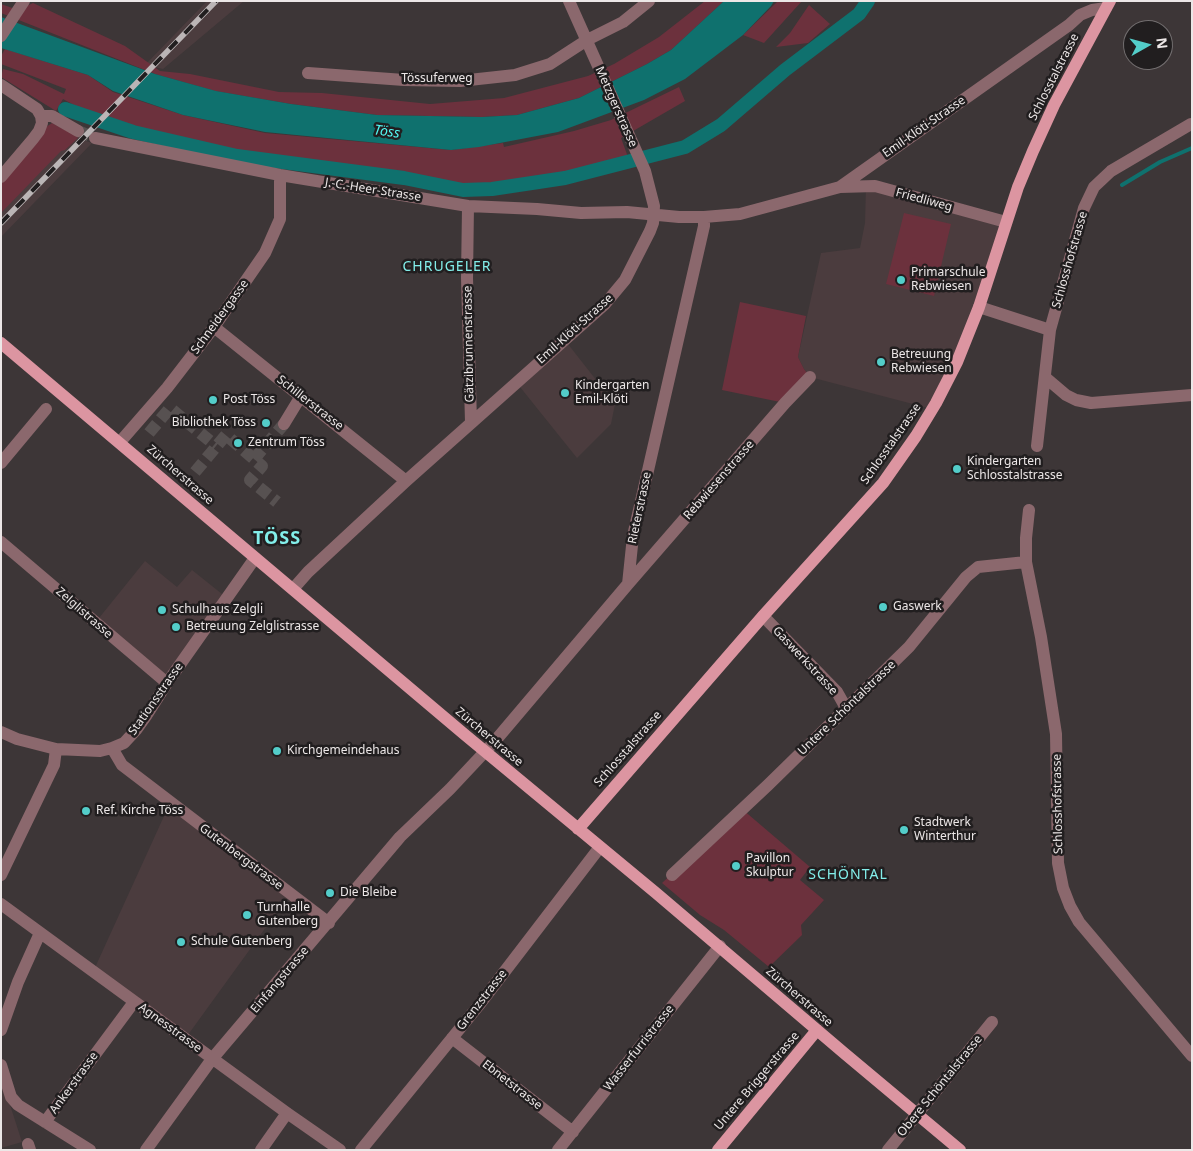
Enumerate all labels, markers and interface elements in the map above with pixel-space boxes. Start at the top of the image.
north arrow [1123,20,1173,70]
street label: Schlosstalstrasse [1026,31,1082,123]
text: N [1152,36,1173,50]
street label: Metzgerstrasse [592,65,640,149]
street label: Tössuferweg [401,72,473,86]
street label: Emil-Klöti-Strasse [880,93,968,161]
water label: Töss [373,122,401,142]
street label: J.-C.-Heer-Strasse [324,175,422,205]
street label: Friedliweg [894,186,954,214]
street label: Schlosshofstrasse [1049,210,1091,310]
district label: CHRUGELER [401,259,493,275]
place label: Primarschule Rebwiesen [911,266,985,294]
marker: Primarschule Rebwiesen [895,274,907,286]
street label: Schneidergasse [188,277,252,357]
street label: Gätzibrunnenstrasse [461,285,477,403]
street label: Emil-Klöti-Strasse [534,291,616,367]
place label: Betreuung Rebwiesen [891,348,952,376]
marker: Betreuung Rebwiesen [875,356,887,368]
street label: Schillerstrasse [274,373,346,433]
place label: Kindergarten Emil-Klöti [575,379,650,407]
marker: Kindergarten Emil-Klöti [559,387,571,399]
place label: Post Töss [223,393,275,407]
marker: Post Töss [207,394,219,406]
street label: Schlosstalstrasse [858,401,924,487]
place label: Bibliothek Töss [172,416,256,430]
marker: Bibliothek Töss [260,417,272,429]
place label: Zentrum Töss [248,436,325,450]
marker: Zentrum Töss [232,437,244,449]
street label: Rebwiesenstrasse [681,437,757,523]
street label: Zürcherstrasse [144,442,216,508]
place label: Kindergarten Schlosstalstrasse [967,455,1063,483]
marker: Kindergarten Schlosstalstrasse [951,463,963,475]
street label: Rieterstrasse [625,471,655,545]
district label: TÖSS [252,528,302,550]
street label: Zelglistrasse [53,585,115,641]
place label: Gaswerk [893,600,942,614]
marker: Gaswerk [877,601,889,613]
place label: Schulhaus Zelgli [172,603,263,617]
marker: Schulhaus Zelgli [156,604,168,616]
place label: Betreuung Zelglistrasse [186,620,319,634]
marker: Betreuung Zelglistrasse [170,621,182,633]
street label: Gaswerkstrasse [770,624,840,698]
street label: Untere Schöntalstrasse [795,658,899,758]
street label: Stationsstrasse [126,660,186,738]
street label: Zürcherstrasse [452,705,526,769]
street label: Schlosstalstrasse [591,708,665,790]
place label: Kirchgemeindehaus [287,744,400,758]
marker: Kirchgemeindehaus [271,745,283,757]
street label: Schlosshofstrasse [1050,754,1066,854]
place label: Ref. Kirche Töss [96,804,183,818]
marker: Ref. Kirche Töss [80,805,92,817]
place label: Stadtwerk Winterthur [914,816,976,844]
street label: Gutenbergstrasse [196,821,286,893]
marker: Stadtwerk Winterthur [898,824,910,836]
place label: Pavillon Skulptur [746,852,794,880]
marker: Pavillon Skulptur [730,860,742,872]
district label: SCHÖNTAL [807,867,889,883]
place label: Die Bleibe [340,886,397,900]
marker: Die Bleibe [324,887,336,899]
place label: Turnhalle Gutenberg [257,901,318,929]
marker: Turnhalle Gutenberg [241,909,253,921]
place label: Schule Gutenberg [191,935,292,949]
marker: Schule Gutenberg [175,936,187,948]
street label: Einfangstrasse [248,944,312,1016]
street label: Zürcherstrasse [763,964,835,1030]
street label: Grenzstrasse [454,967,510,1033]
street label: Agnesstrasse [136,1000,204,1056]
street label: Wasserfurristrasse [601,1002,677,1094]
street label: Untere Briggerstrasse [712,1029,802,1133]
street label: Obere Schöntalstrasse [895,1032,985,1140]
street label: Ankerstrasse [47,1049,101,1117]
street label: Ebnetstrasse [479,1057,545,1113]

